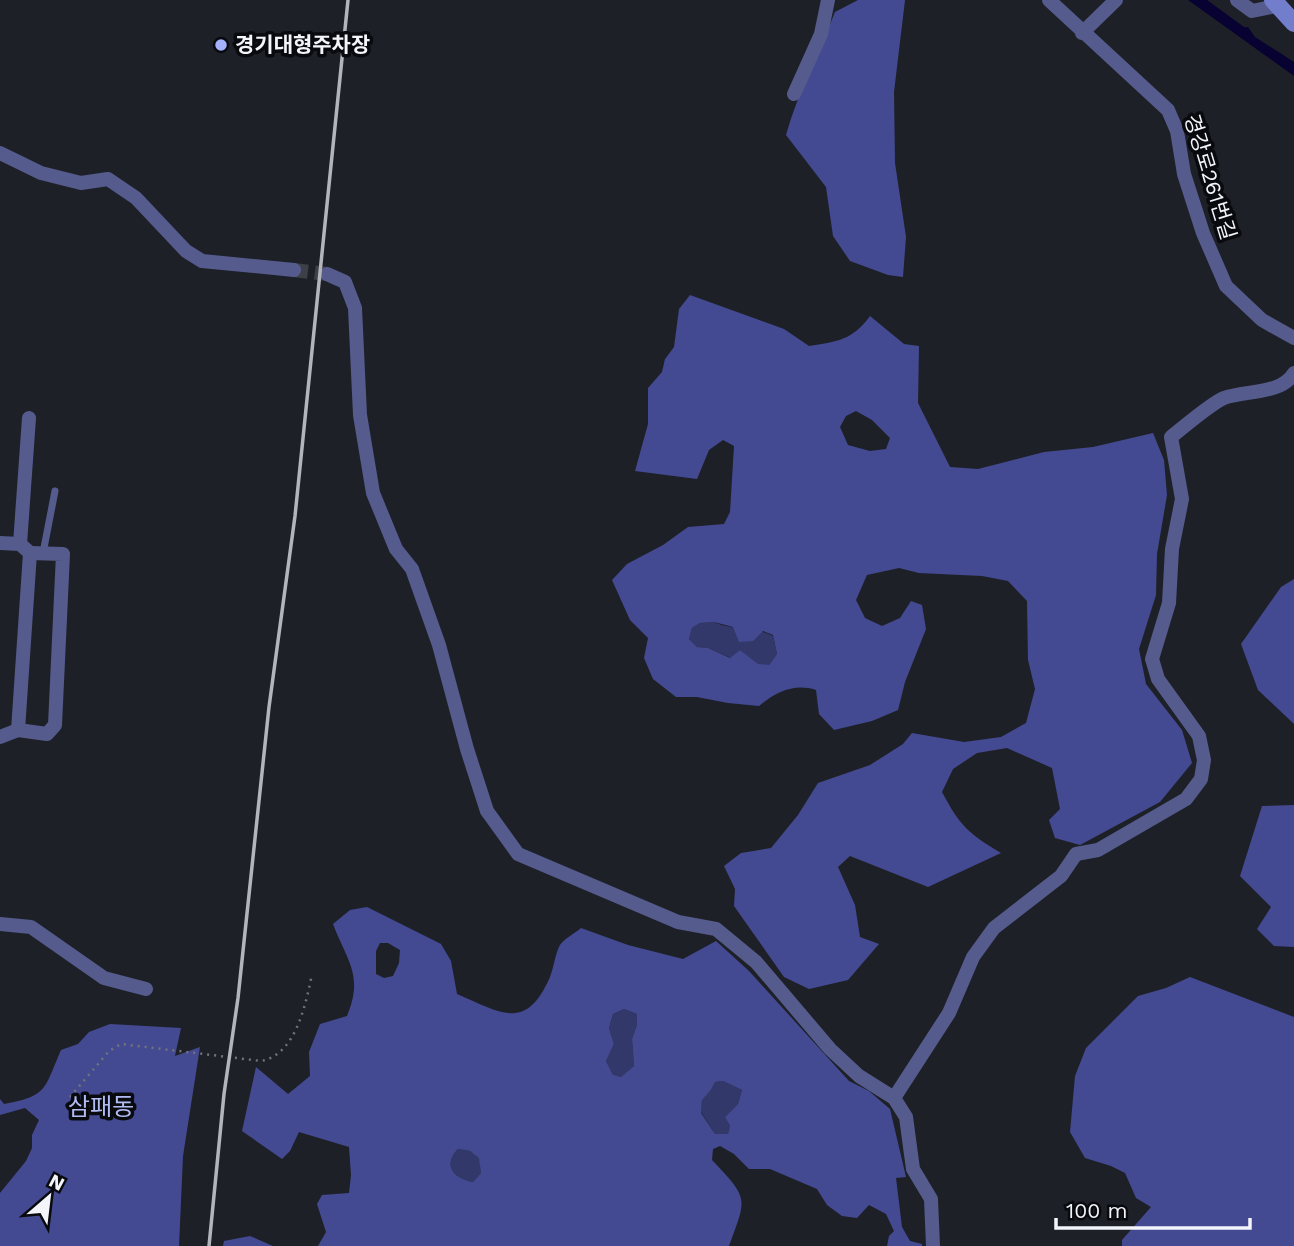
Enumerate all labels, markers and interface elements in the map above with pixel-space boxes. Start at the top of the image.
place label: 경기대형주차장 [235,32,370,57]
marker: 경기대형주차장 [213,37,229,53]
street label: 경강로261번길 [1180,111,1241,243]
district label: 삼패동 [68,1093,134,1121]
north arrow [14,1162,84,1232]
text: N [45,1169,68,1196]
scale bar [1056,1186,1250,1230]
text: 100 m [1066,1198,1128,1223]

